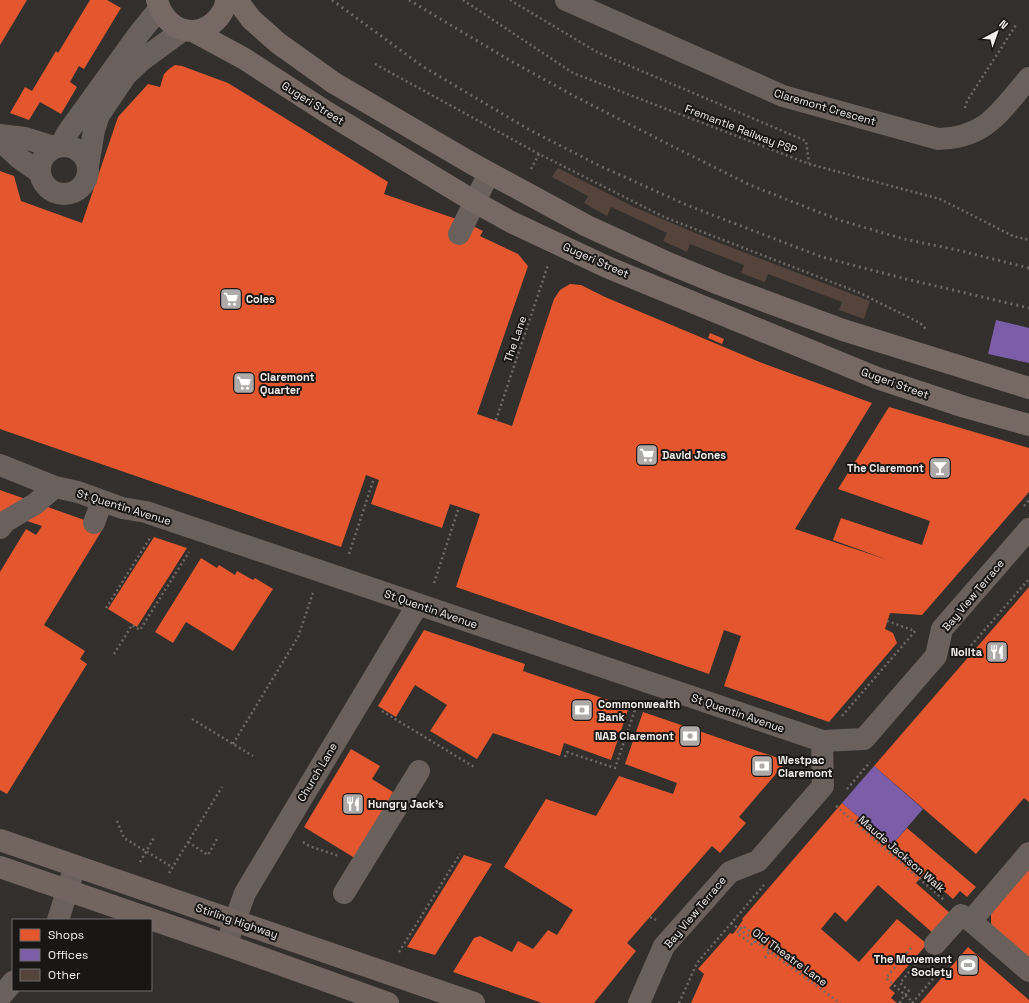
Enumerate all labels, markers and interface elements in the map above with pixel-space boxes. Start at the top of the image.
north arrow [977,12,1017,52]
text: N [996,17,1011,32]
street label: Gugeri Street [279,78,347,128]
street label: Claremont Crescent [772,86,878,128]
street label: Fremantle Railway PSP [683,101,799,157]
street label: Gugeri Street [561,239,631,281]
supermarket icon: Coles [218,286,244,312]
place label: Coles [246,292,275,306]
street label: The Lane [501,314,529,364]
street label: Gugeri Street [859,364,931,402]
supermarket icon: Claremont Quarter [231,370,257,396]
place label: Claremont Quarter [260,370,315,397]
supermarket icon: David Jones [634,442,660,468]
place label: David Jones [662,448,726,462]
bar icon: The Claremont [927,455,953,481]
place label: The Claremont [847,461,924,475]
street label: St Quentin Avenue [75,486,173,528]
street label: Bay View Terrace [939,556,1007,634]
street label: St Quentin Avenue [382,586,480,632]
restaurant icon: Nolita [984,639,1010,665]
place label: Nolita [951,645,983,659]
street label: St Quentin Avenue [689,690,787,736]
bank icon: Commonwealth Bank [569,697,595,723]
place label: Commonwealth Bank [598,697,680,724]
bank icon: NAB Claremont [677,723,703,749]
place label: NAB Claremont [595,729,674,743]
street label: Church Lane [294,740,340,804]
bank icon: Westpac Claremont [749,753,775,779]
place label: Westpac Claremont [778,753,833,780]
restaurant icon: Hungry Jack's [340,791,366,817]
place label: Hungry Jack's [368,797,444,811]
street label: Maude Jackson Walk [856,813,948,895]
street label: Bay View Terrace [661,873,729,951]
street label: Stirling Highway [194,900,280,942]
legend [12,919,152,991]
street label: Old Theatre Lane [750,925,830,989]
text: Shops [48,927,84,943]
text: Offices [48,947,88,963]
place label: The Movement Society [874,952,952,979]
sports icon: The Movement Society [955,952,981,978]
text: Other [48,967,81,983]

